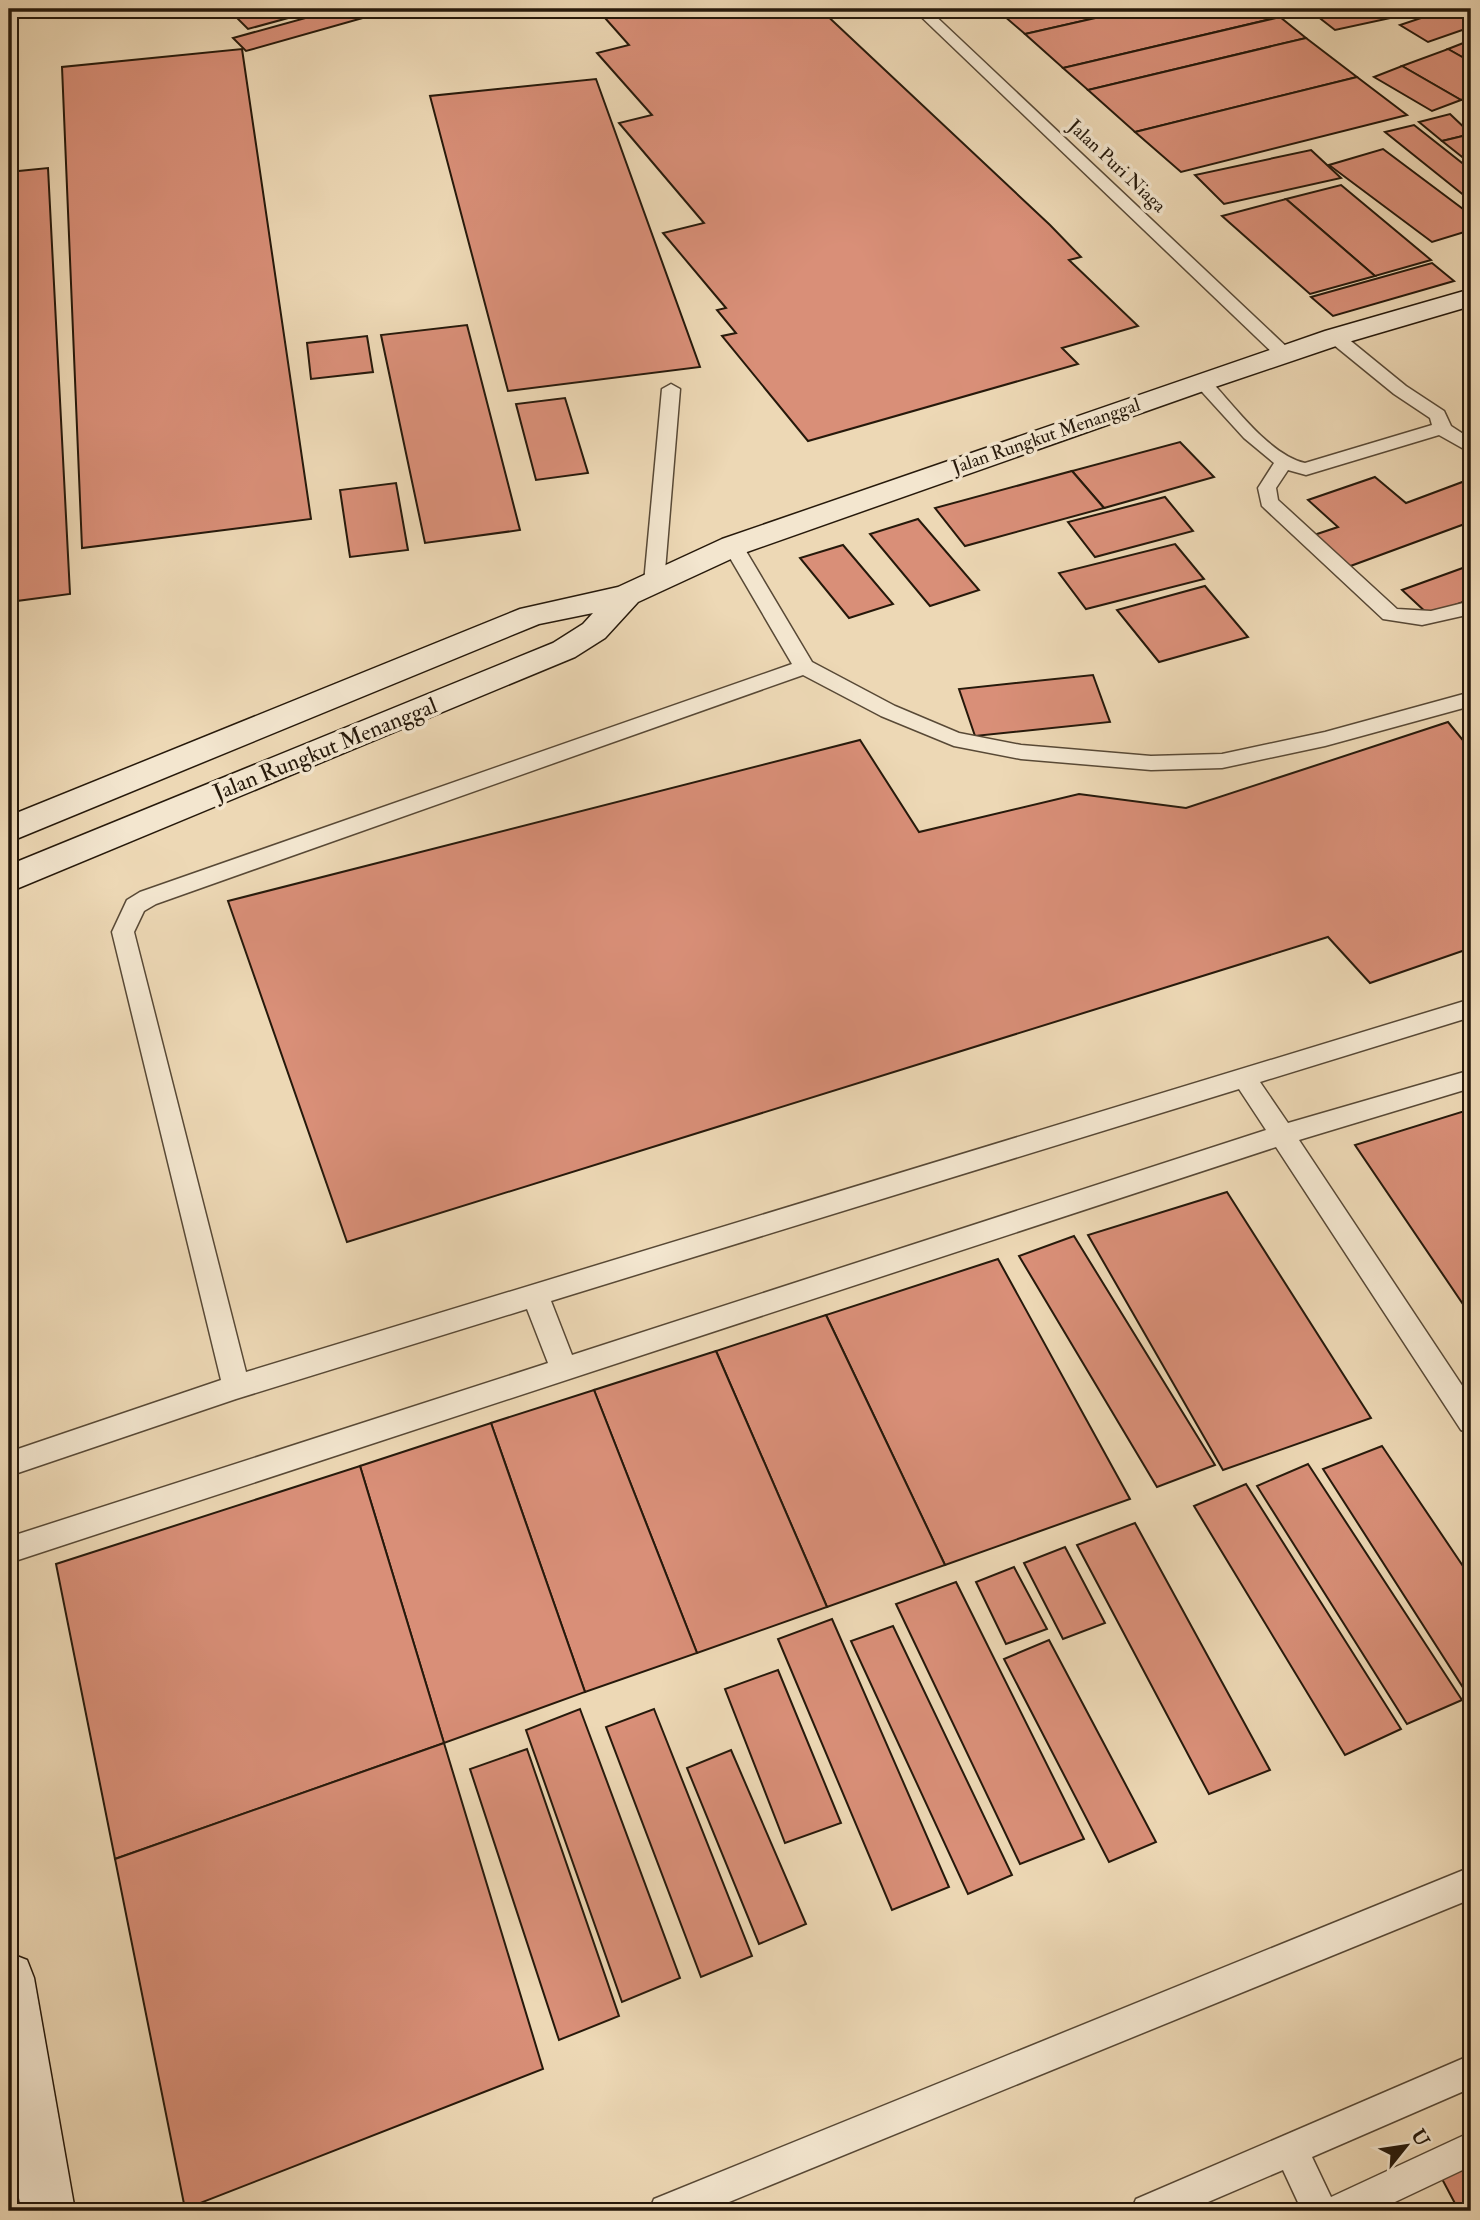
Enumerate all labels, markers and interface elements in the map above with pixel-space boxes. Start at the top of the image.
street label: Jalan Puri Niaga [1062,114,1171,218]
street label: Jalan Rungkut Menanggal [948,392,1143,480]
street label: Jalan Rungkut Menanggal [208,691,441,808]
north arrow [1372,2112,1442,2182]
text: U [1405,2125,1434,2151]

